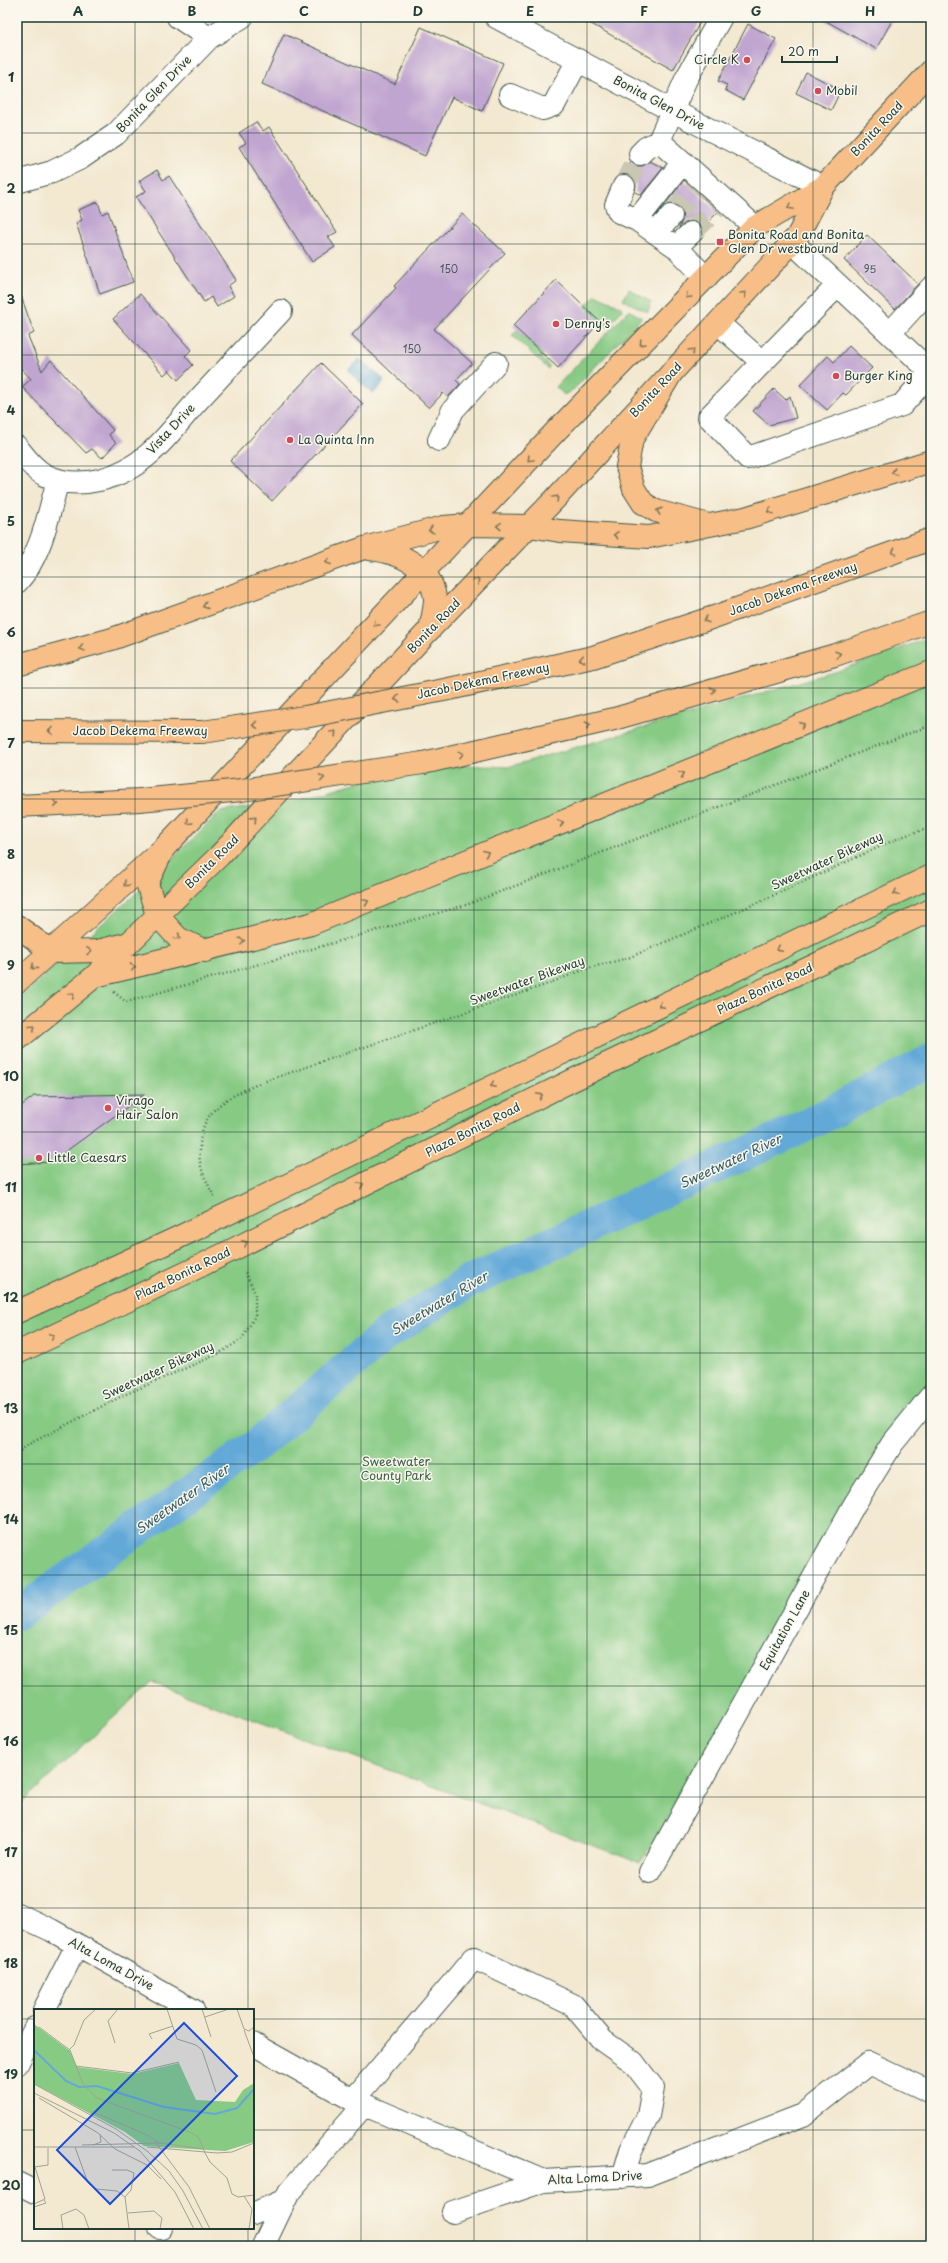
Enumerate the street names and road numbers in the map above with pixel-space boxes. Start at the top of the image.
street label: Bonita Glen Drive [111,50,195,136]
street label: Bonita Glen Drive [610,70,709,134]
street label: Bonita Road [846,97,907,160]
street label: Bonita Road [625,358,686,421]
street label: Vista Drive [142,399,199,458]
street label: Jacob Dekema Freeway [726,557,859,620]
street label: Bonita Road [402,594,464,657]
street label: Jacob Dekema Freeway [415,657,551,703]
street label: Jacob Dekema Freeway [73,721,207,739]
street label: Sweetwater Bikeway [768,826,885,894]
street label: Bonita Road [180,830,242,892]
street label: Sweetwater Bikeway [467,951,587,1009]
street label: Plaza Bonita Road [713,958,816,1018]
street label: Plaza Bonita Road [422,1097,523,1161]
street label: Plaza Bonita Road [132,1242,233,1304]
street label: Sweetwater Bikeway [99,1336,216,1404]
street label: Equitation Lane [754,1586,814,1673]
street label: Alta Loma Drive [66,1932,157,1994]
street label: Alta Loma Drive [547,2166,643,2188]

